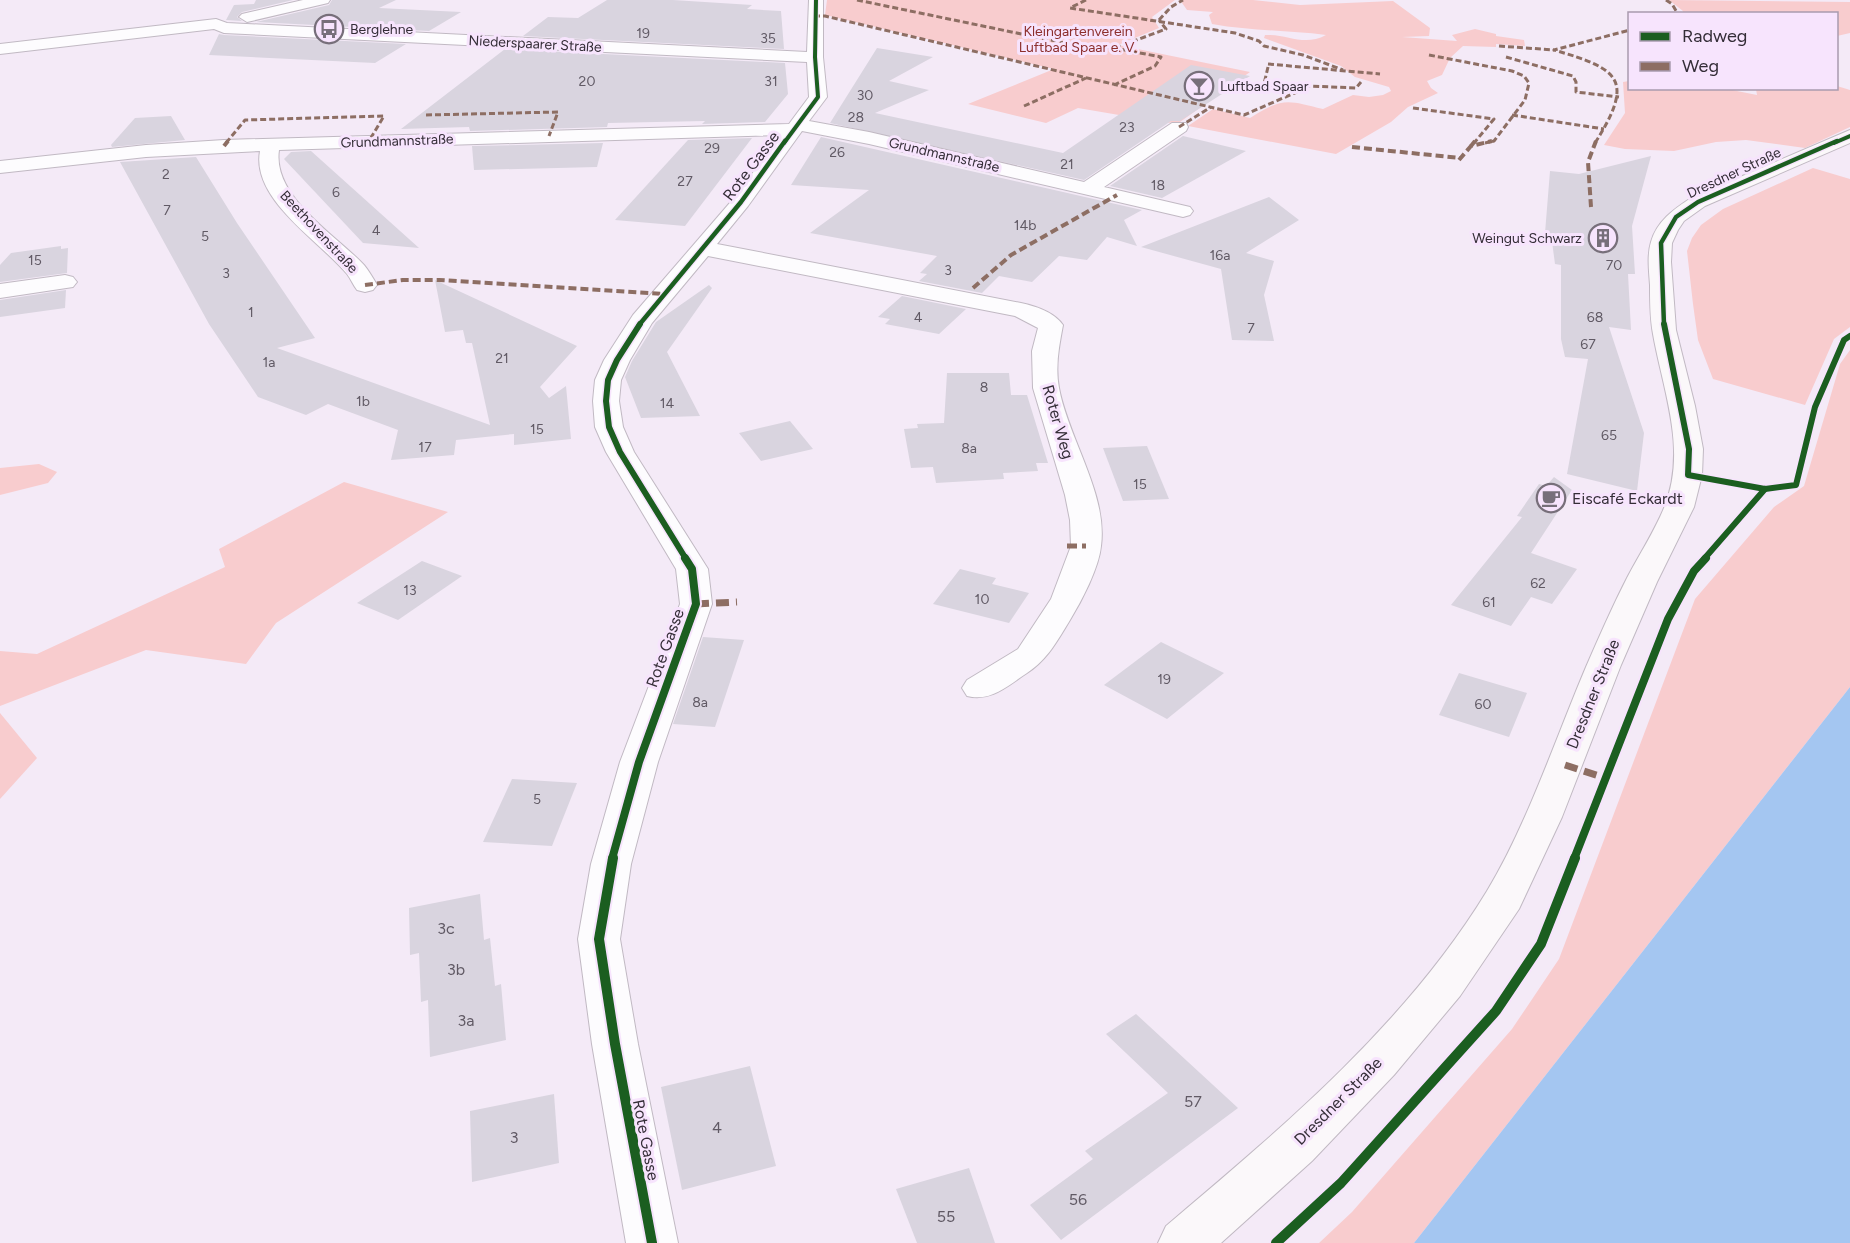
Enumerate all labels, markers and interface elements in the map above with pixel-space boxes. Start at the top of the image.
legend [1628,12,1838,90]
bus stop icon: Berglehne [313,13,345,45]
place label: Berglehne [350,21,413,38]
park label: Kleingartenverein Luftbad Spaar e. V. [1019,23,1137,56]
house number: 19 [636,25,650,42]
text: Radweg [1682,25,1747,47]
house number: 35 [760,30,776,47]
street label: Niederspaarer Straße [468,32,602,56]
text: Weg [1682,55,1719,77]
bar icon: Luftbad Spaar [1183,70,1215,102]
house number: 20 [579,73,595,90]
house number: 31 [764,73,778,90]
place label: Luftbad Spaar [1220,78,1309,95]
house number: 30 [857,87,873,104]
house number: 28 [848,109,864,126]
house number: 23 [1119,119,1135,136]
street label: Rote Gasse [719,127,783,204]
street label: Grundmannstraße [340,131,454,151]
street label: Grundmannstraße [887,134,1001,176]
house number: 29 [704,140,720,157]
house number: 26 [829,144,845,161]
street label: Dresdner Straße [1684,144,1784,202]
house number: 21 [1060,156,1074,173]
house number: 2 [162,166,170,183]
house number: 27 [677,173,693,190]
house number: 18 [1151,177,1165,194]
house number: 6 [332,184,340,201]
street label: Beethovenstraße [276,187,362,277]
house number: 7 [163,202,171,219]
house number: 14b [1014,217,1036,234]
house number: 4 [372,222,381,239]
building icon: Weingut Schwarz [1587,222,1619,254]
house number: 5 [201,228,209,245]
place label: Weingut Schwarz [1472,230,1582,247]
house number: 16a [1210,247,1230,264]
house number: 15 [28,252,42,269]
house number: 70 [1606,257,1622,274]
house number: 3 [944,262,952,279]
house number: 3 [222,265,230,282]
house number: 1 [248,304,254,321]
house number: 4 [914,309,923,326]
house number: 68 [1587,309,1603,326]
house number: 7 [1247,320,1255,337]
house number: 67 [1580,336,1596,353]
house number: 21 [495,350,509,367]
house number: 1a [263,354,275,371]
house number: 8 [980,379,988,396]
street label: Roter Weg [1038,383,1078,461]
house number: 1b [356,393,370,410]
house number: 14 [660,395,675,412]
house number: 15 [530,421,544,438]
house number: 65 [1601,427,1617,444]
house number: 17 [418,439,432,456]
house number: 8a [961,440,977,457]
house number: 15 [1133,476,1147,493]
cafe icon: Eiscafé Eckardt [1535,482,1567,514]
place label: Eiscafé Eckardt [1572,489,1683,508]
house number: 62 [1530,575,1546,592]
house number: 13 [403,582,417,599]
house number: 10 [975,591,989,608]
house number: 61 [1482,594,1496,611]
street label: Rote Gasse [642,606,688,690]
street label: Dresdner Straße [1562,636,1624,751]
house number: 19 [1157,671,1171,688]
house number: 8a [692,694,708,711]
house number: 60 [1475,696,1491,713]
house number: 5 [533,791,541,808]
house number: 3c [437,919,455,938]
house number: 3b [447,960,465,979]
house number: 3a [458,1011,474,1030]
street label: Dresdner Straße [1290,1053,1386,1149]
house number: 57 [1184,1092,1202,1111]
street label: Rote Gasse [629,1098,663,1182]
house number: 4 [712,1118,722,1137]
house number: 3 [510,1128,518,1147]
house number: 56 [1069,1190,1087,1209]
house number: 55 [937,1207,955,1226]

